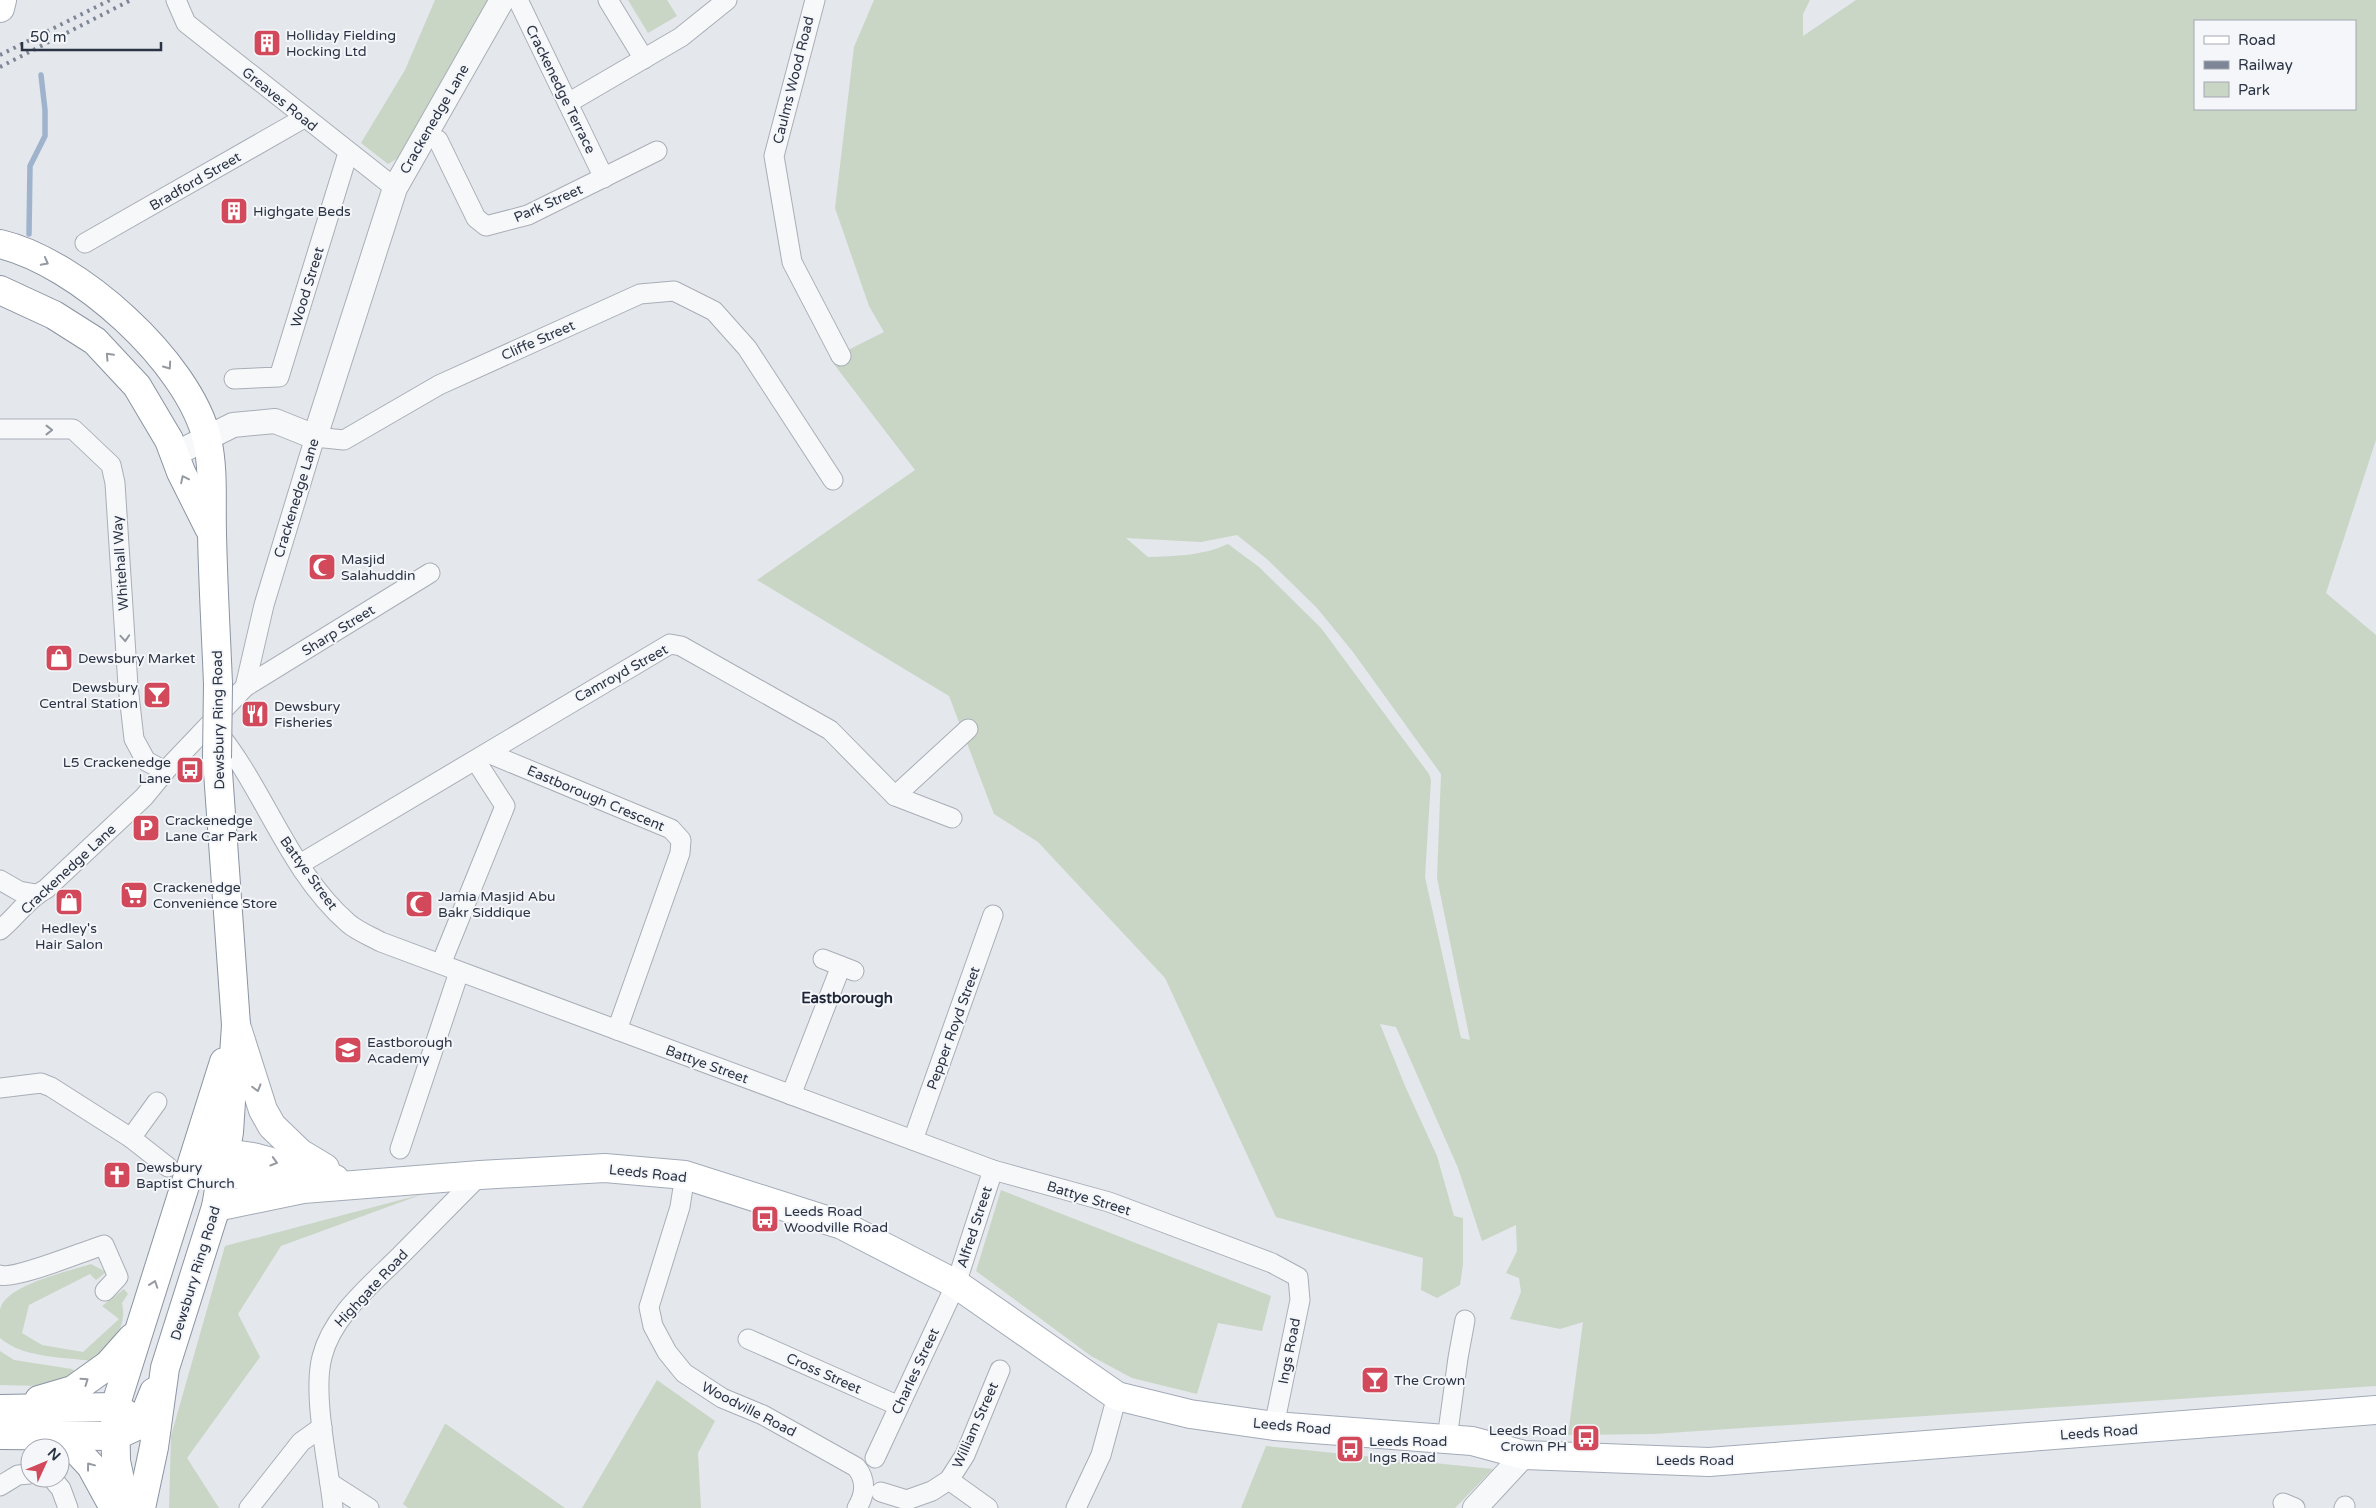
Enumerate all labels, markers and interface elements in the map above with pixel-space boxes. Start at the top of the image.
street label: Caulms Wood Road [769,15,818,146]
scale bar [22,20,161,52]
legend [2194,20,2356,110]
street label: Crackenedge Terrace [522,22,599,156]
place label: Holliday Fielding Hocking Ltd [286,27,396,60]
text: 50 m [30,28,67,46]
building icon: Holliday Fielding Hocking Ltd [252,28,282,58]
text: Road [2238,31,2276,49]
text: Railway [2238,56,2293,74]
street label: Crackenedge Lane [396,61,473,177]
street label: Greaves Road [239,64,321,135]
text: Park [2238,81,2270,99]
street label: Bradford Street [147,148,245,214]
street label: Park Street [511,180,586,226]
building icon: Highgate Beds [219,196,249,226]
place label: Highgate Beds [253,203,351,220]
street label: Wood Street [287,244,328,329]
one-way arrow [40,256,49,266]
street label: Cliffe Street [499,316,578,364]
one-way arrow [106,353,115,362]
one-way arrow [162,360,171,370]
one-way arrow [45,424,53,435]
street label: Crackenedge Lane [270,436,323,560]
one-way arrow [180,475,191,484]
street label: Whitehall Way [109,514,132,611]
place label: Masjid Salahuddin [341,551,416,584]
mosque icon: Masjid Salahuddin [307,552,337,582]
street label: Sharp Street [299,601,378,660]
one-way arrow [119,634,130,642]
street label: Camroyd Street [572,640,671,706]
shop icon: Dewsbury Market [44,643,74,673]
place label: Dewsbury Market [78,650,196,667]
street label: Dewsbury Ring Road [209,650,228,790]
place label: Dewsbury Central Station [39,679,138,712]
bar icon: Dewsbury Central Station [142,680,172,710]
place label: Dewsbury Fisheries [274,698,341,731]
restaurant icon: Dewsbury Fisheries [240,699,270,729]
place label: L5 Crackenedge Lane [63,754,171,787]
bus stop icon: L5 Crackenedge Lane [175,755,205,785]
street label: Eastborough Crescent [524,762,668,835]
place label: Crackenedge Lane Car Park [165,812,258,845]
parking icon: Crackenedge Lane Car Park [131,813,161,843]
street label: Crackenedge Lane [17,821,119,918]
street label: Battye Street [276,833,341,914]
place label: Crackenedge Convenience Store [153,879,277,912]
supermarket icon: Crackenedge Convenience Store [119,880,149,910]
shop icon: Hedley's Hair Salon [54,887,84,917]
place label: Jamia Masjid Abu Bakr Siddique [438,888,556,921]
mosque icon: Jamia Masjid Abu Bakr Siddique [404,889,434,919]
place label: Hedley's Hair Salon [35,920,103,953]
street label: Pepper Royd Street [923,964,984,1092]
district label: Eastborough [801,989,893,1008]
place label: Eastborough Academy [367,1034,453,1067]
school or university icon: Eastborough Academy [333,1035,363,1065]
street label: Battye Street [663,1042,751,1088]
one-way arrow [251,1084,261,1092]
one-way arrow [269,1157,277,1167]
place label: Dewsbury Baptist Church [136,1159,235,1192]
church icon: Dewsbury Baptist Church [102,1160,132,1190]
street label: Leeds Road [608,1161,688,1186]
street label: Battye Street [1045,1178,1134,1220]
street label: Alfred Street [953,1184,996,1270]
place label: Leeds Road Woodville Road [784,1203,888,1236]
street label: Dewsbury Ring Road [167,1204,224,1342]
bus stop icon: Leeds Road Woodville Road [750,1204,780,1234]
street label: Highgate Road [331,1246,412,1331]
one-way arrow [148,1281,158,1289]
street label: Ings Road [1275,1317,1304,1385]
street label: Charles Street [888,1325,943,1417]
street label: Cross Street [784,1349,865,1398]
bar icon: The Crown [1360,1365,1390,1395]
place label: The Crown [1394,1372,1465,1389]
one-way arrow [79,1378,89,1387]
street label: Woodville Road [699,1378,799,1441]
street label: William Street [949,1379,1002,1471]
street label: Leeds Road [1252,1415,1332,1438]
street label: Leeds Road [2059,1421,2139,1444]
place label: Leeds Road Crown PH [1489,1422,1567,1455]
bus stop icon: Leeds Road Crown PH [1571,1423,1601,1453]
place label: Leeds Road Ings Road [1369,1433,1447,1466]
bus stop icon: Leeds Road Ings Road [1335,1434,1365,1464]
north arrow [20,1438,70,1488]
text: N [44,1444,64,1464]
street label: Leeds Road [1656,1452,1734,1469]
one-way arrow [87,1462,96,1472]

